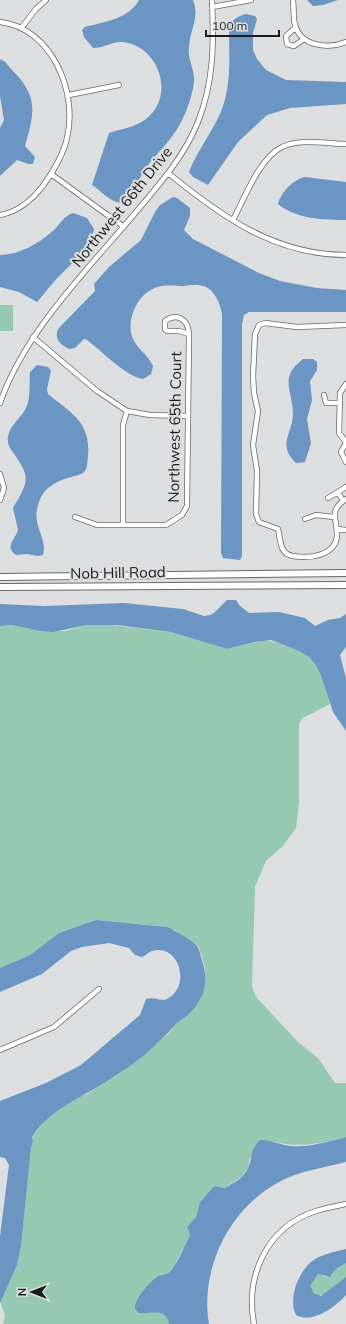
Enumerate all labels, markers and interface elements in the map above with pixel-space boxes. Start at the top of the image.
scale bar [206,12,279,38]
text: 100 m [212,18,247,33]
street label: Northwest 66th Drive [67,143,176,271]
street label: Northwest 65th Court [164,351,185,503]
street label: Nob Hill Road [70,562,166,583]
north arrow [12,1272,52,1312]
text: N [15,1288,29,1296]

